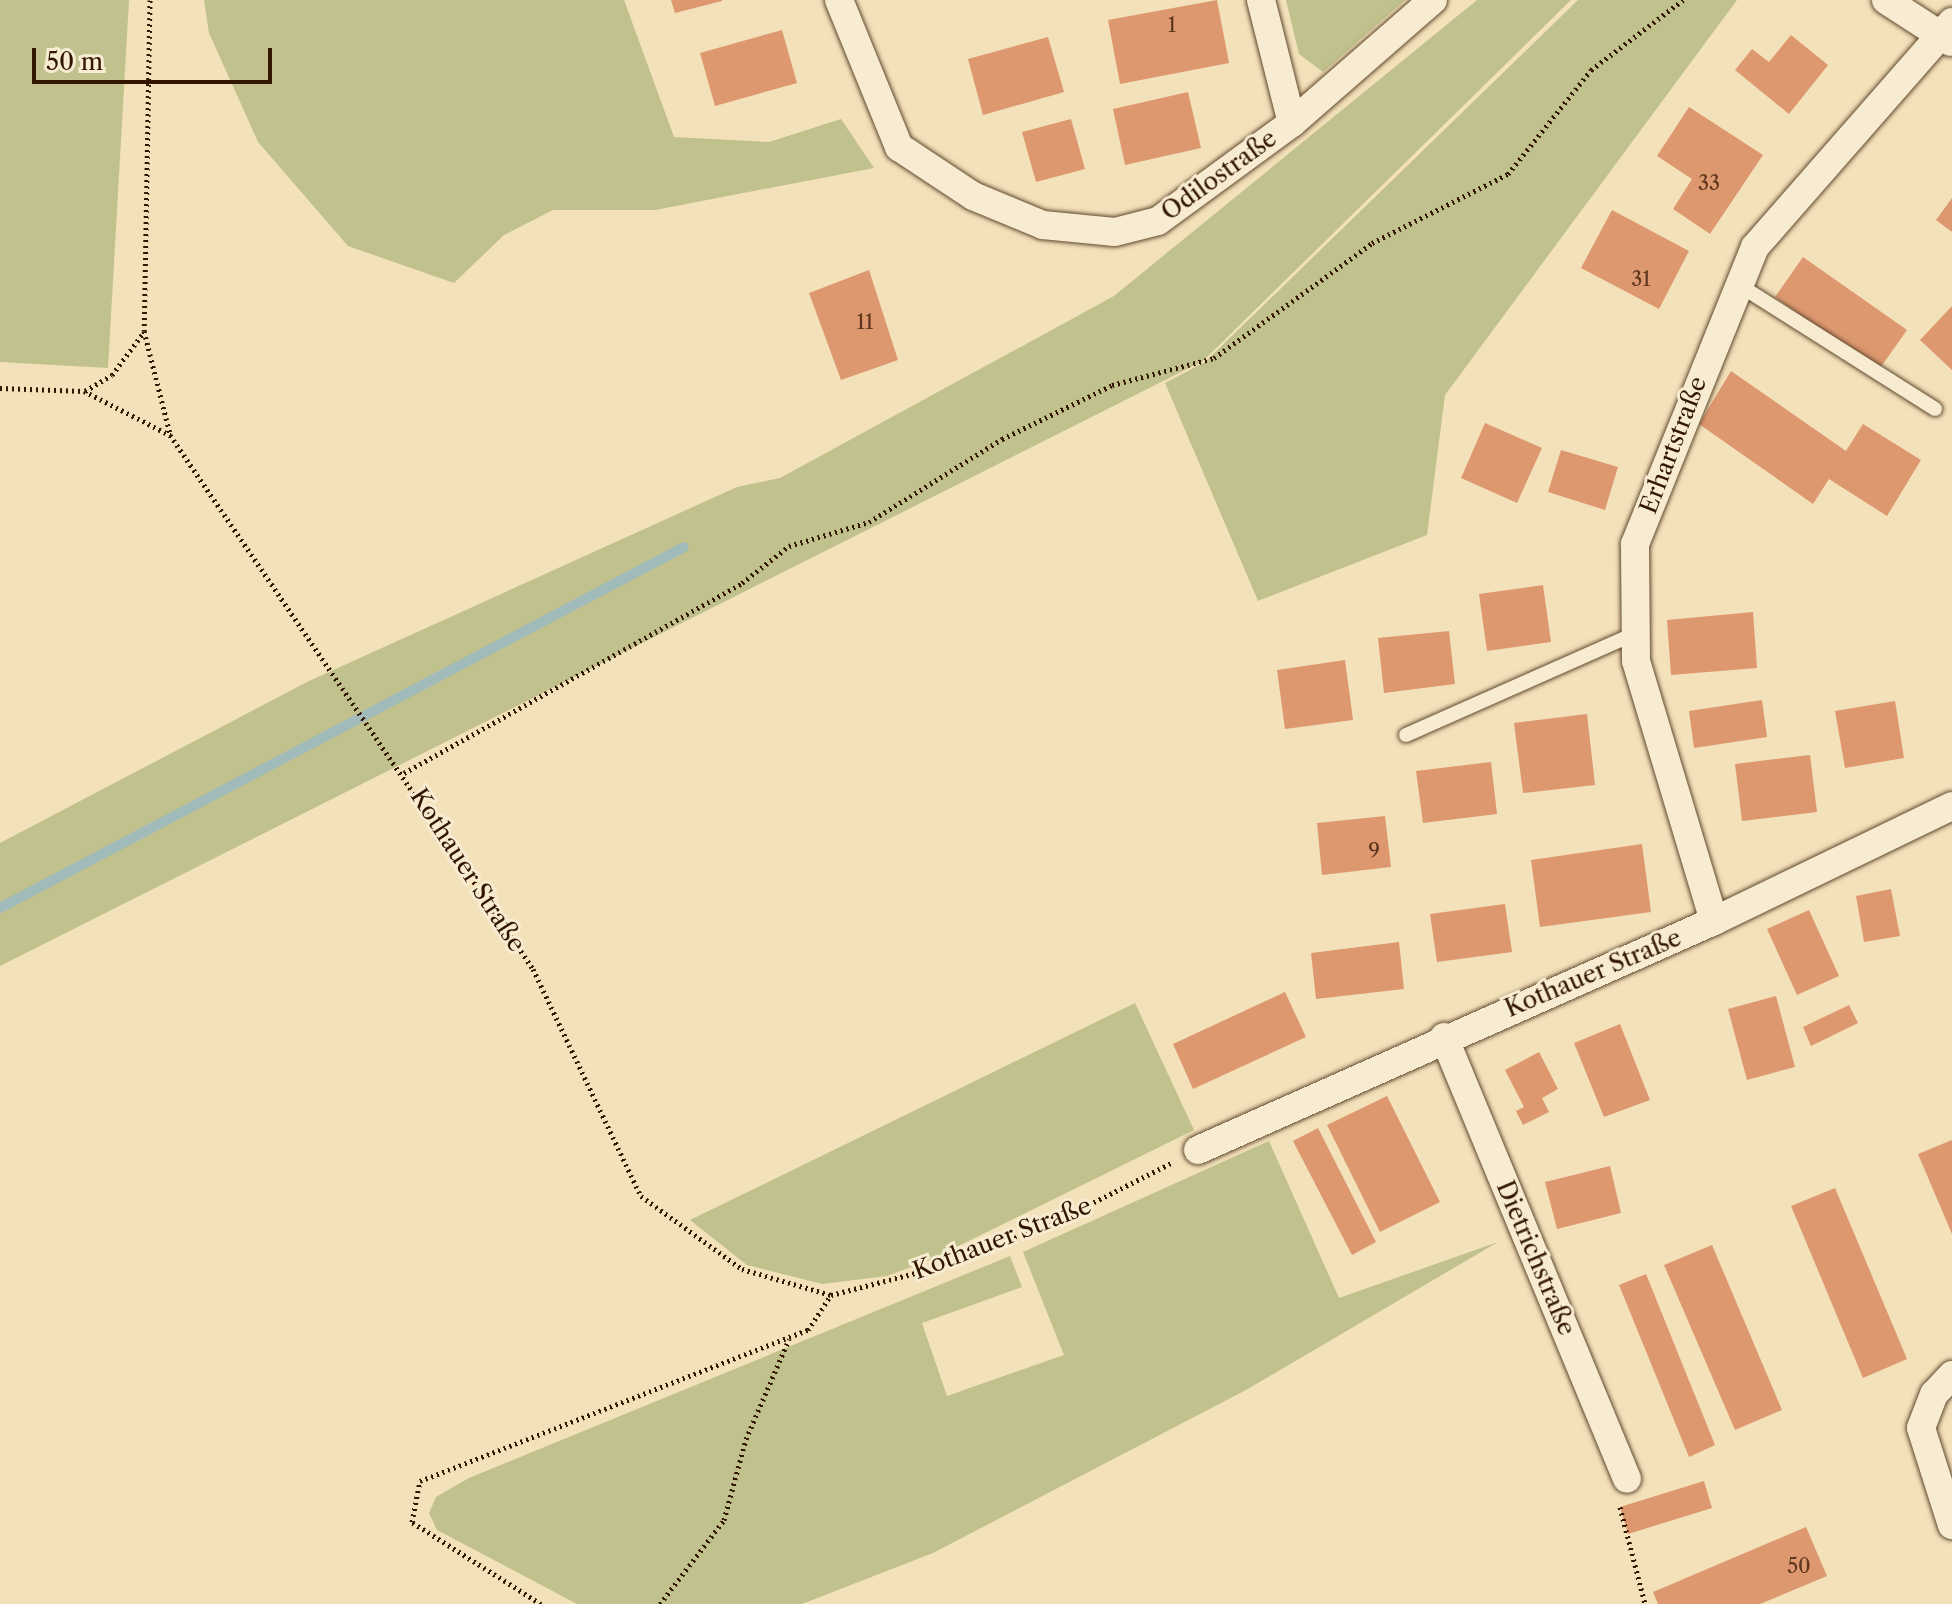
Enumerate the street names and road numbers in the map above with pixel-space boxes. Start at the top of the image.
street label: Odilostraße [1156,124,1282,226]
street label: Erhartstraße [1634,372,1712,518]
street label: Kothauer Straße [404,783,532,957]
street label: Kothauer Straße [1500,923,1686,1023]
street label: Dietrichstraße [1490,1176,1582,1340]
street label: Kothauer Straße [909,1191,1095,1285]

